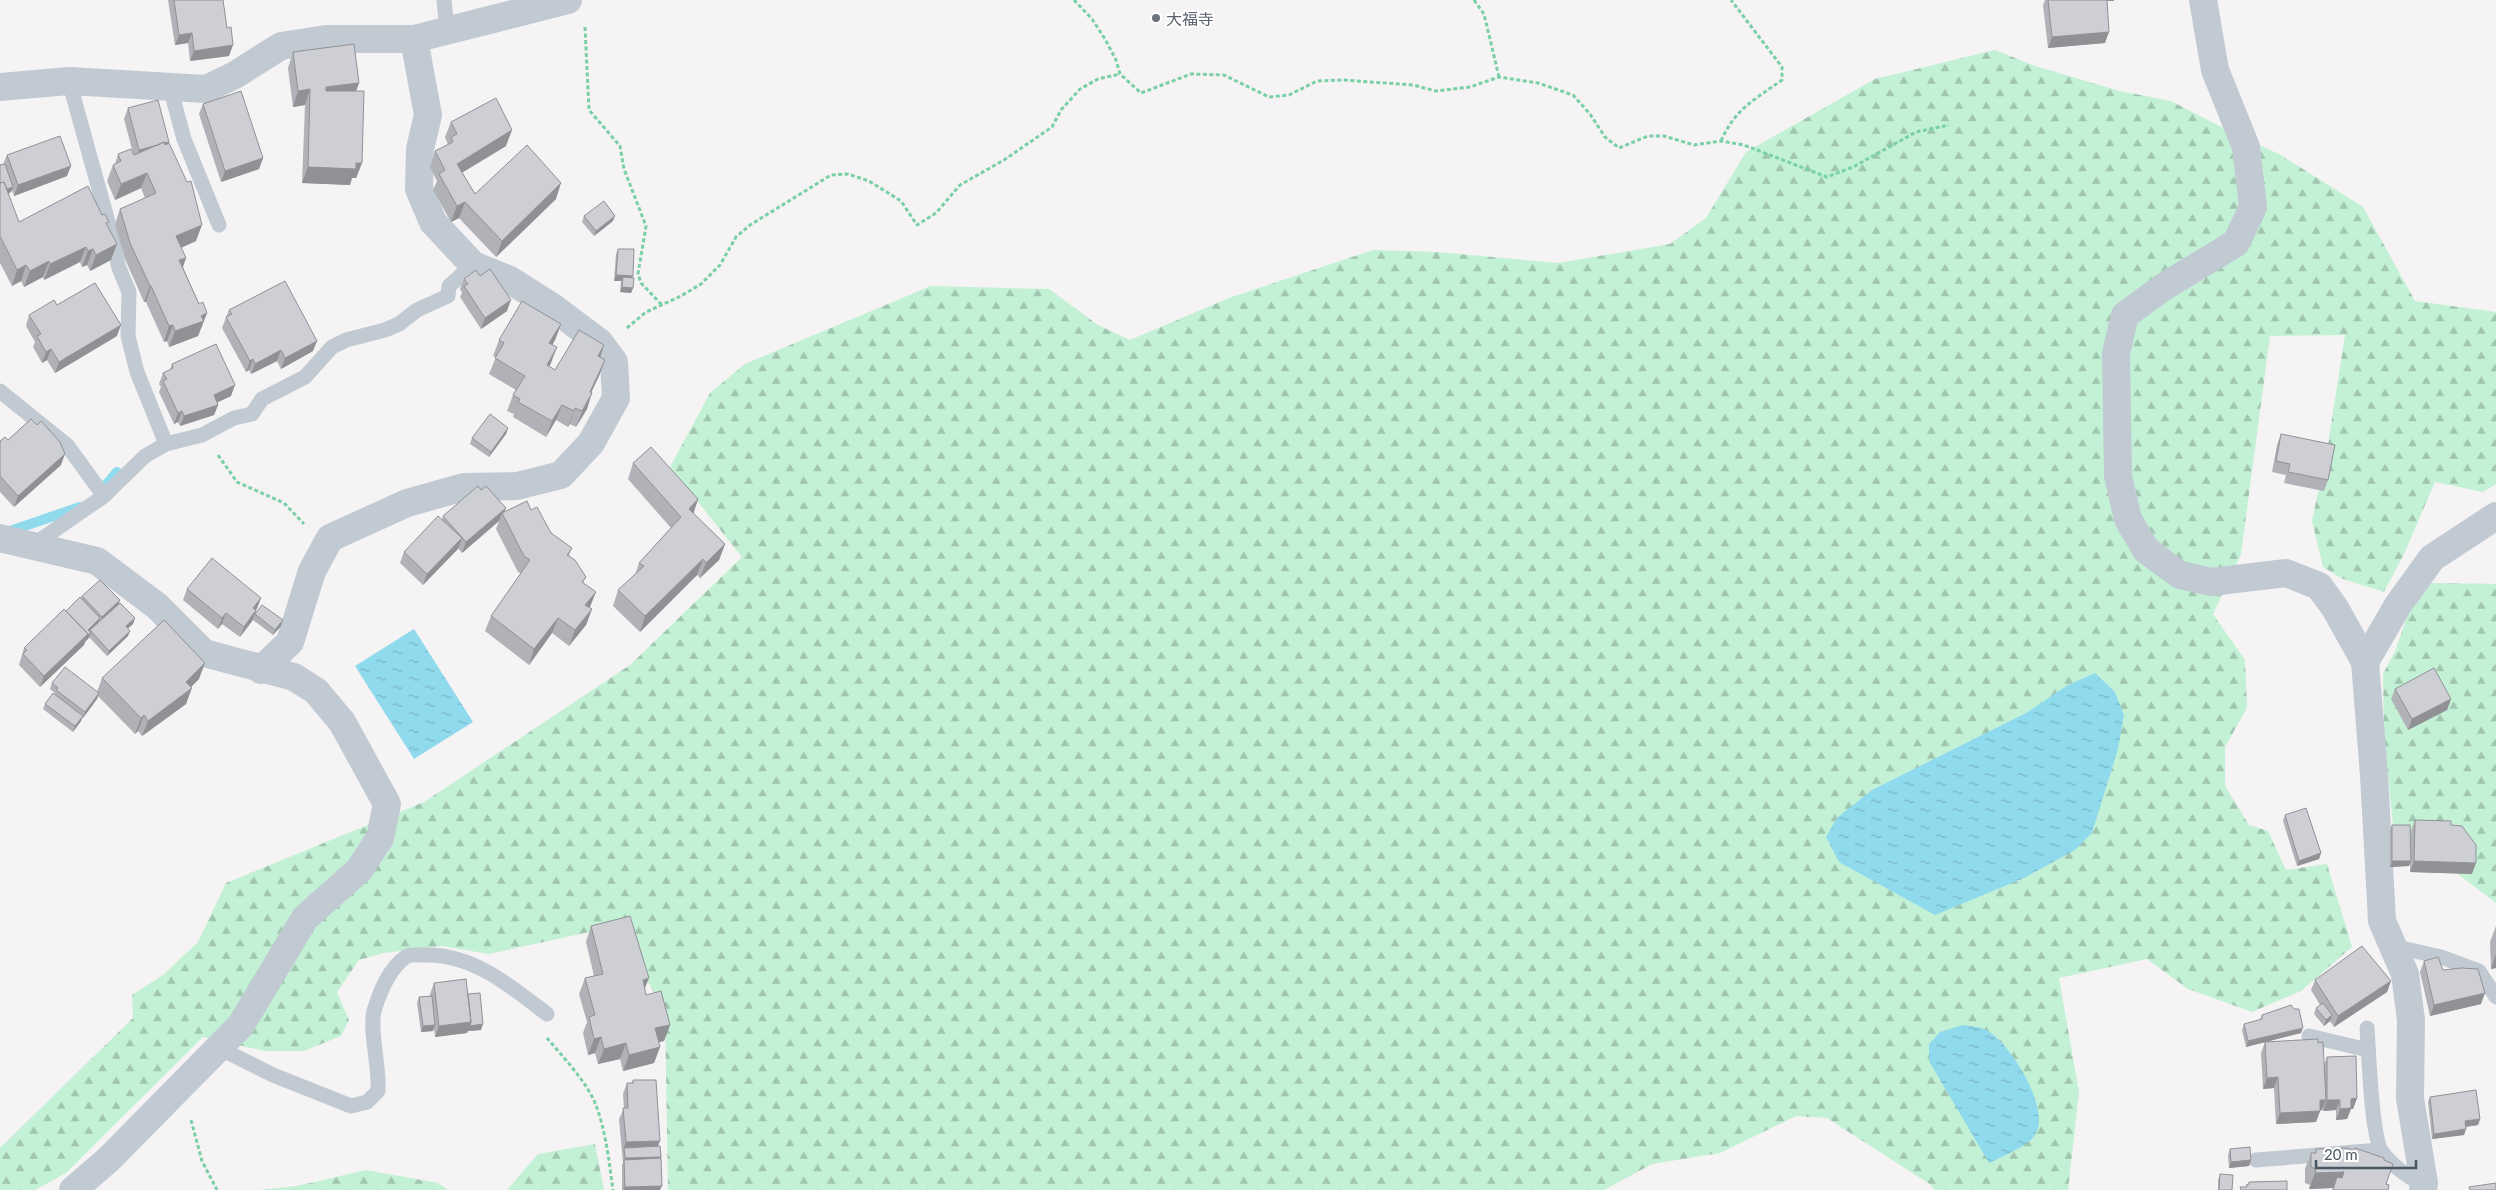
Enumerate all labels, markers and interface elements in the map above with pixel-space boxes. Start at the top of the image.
place label: 大福寺 [1166,9,1214,28]
marker: 大福寺 [1150,12,1162,24]
scale bar [2316,1138,2416,1170]
text: 20 m [2324,1145,2358,1163]

